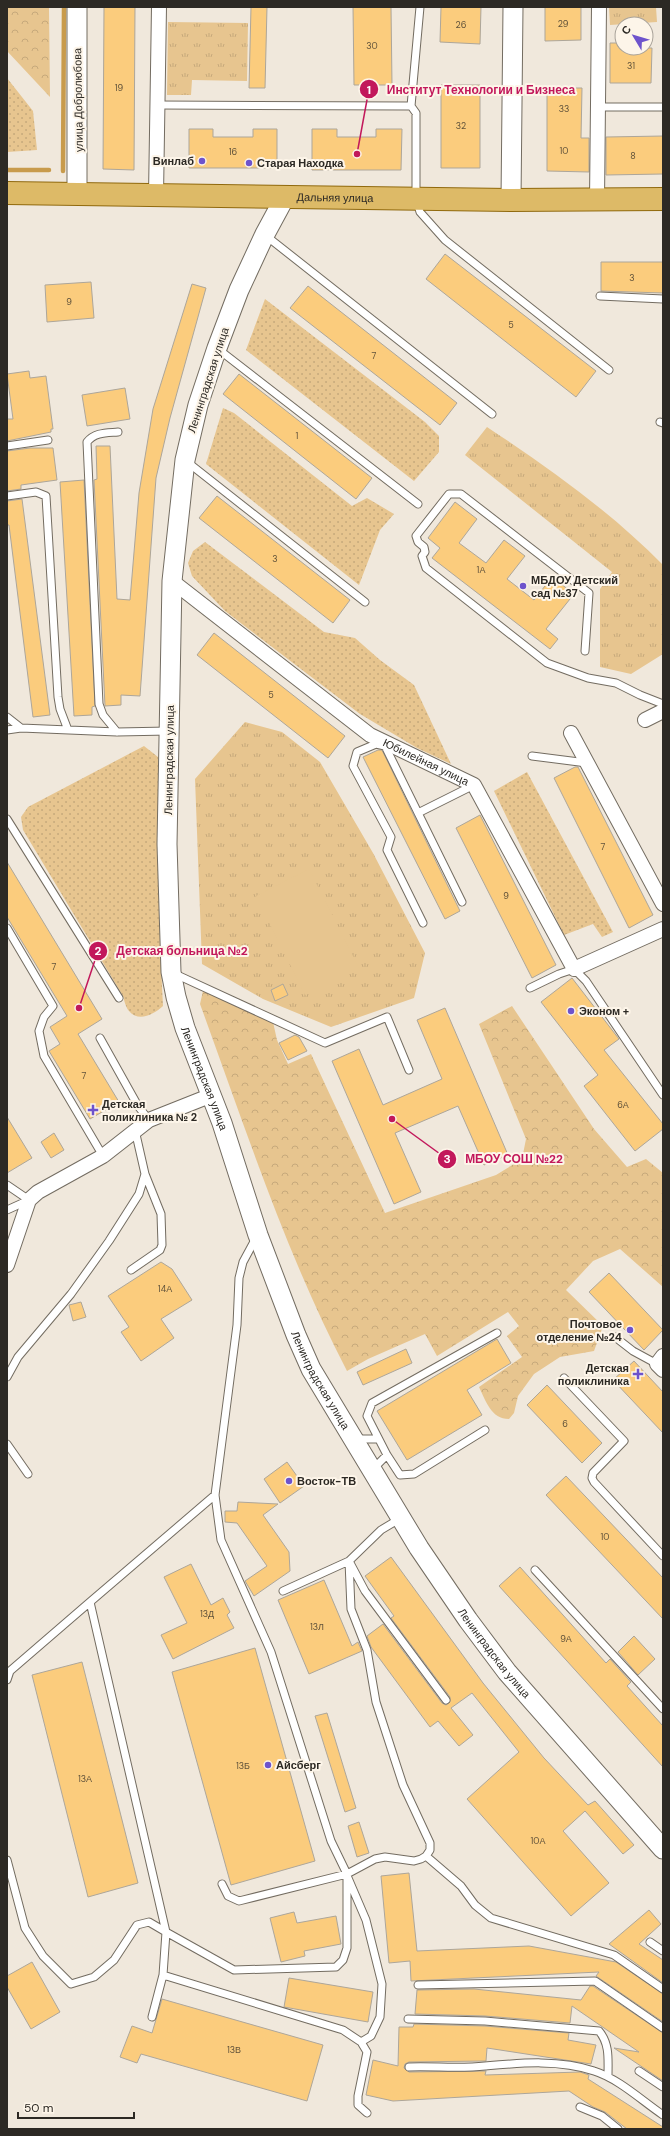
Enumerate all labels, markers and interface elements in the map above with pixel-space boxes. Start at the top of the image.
north arrow [614,16,654,56]
house number: 29 [558,18,569,30]
house number: 26 [456,19,467,31]
text: С [618,22,634,37]
house number: 30 [366,40,378,52]
street label: улица Добролюбова [70,47,86,152]
house number: 31 [627,60,635,72]
callout: Институт Технологии и Бизнеса [359,77,583,101]
house number: 19 [115,82,124,94]
text: 1 [367,82,371,98]
text: Институт Технологии и Бизнеса [387,82,576,98]
house number: 33 [559,103,569,115]
house number: 32 [456,120,466,132]
house number: 10 [560,145,568,157]
house number: 16 [229,146,238,158]
house number: 8 [630,150,636,162]
place label: Винлаб [153,154,194,168]
marker: Винлаб [197,156,207,166]
place label: Старая Находка [257,156,344,170]
marker: Старая Находка [244,158,254,168]
street label: Дальняя улица [296,190,374,205]
house number: 3 [629,272,635,284]
house number: 9 [66,296,72,308]
house number: 5 [508,319,514,331]
street label: Ленинградская улица [184,325,232,435]
house number: 7 [372,350,377,362]
house number: 1 [296,430,299,442]
house number: 3 [272,553,278,565]
house number: 1А [477,564,485,576]
place label: МБДОУ Детский сад №37 [531,573,618,600]
marker: МБДОУ Детский сад №37 [518,581,528,591]
house number: 5 [268,689,274,701]
street label: Ленинградская улица [161,704,177,815]
street label: Юбилейная улица [381,735,472,789]
house number: 7 [601,841,606,853]
house number: 9 [503,890,509,902]
callout: Детская больница №2 [88,939,256,963]
text: 2 [95,943,102,959]
text: Детская больница №2 [116,943,248,959]
house number: 7 [52,961,57,973]
place label: Эконом + [579,1004,629,1018]
marker: Эконом + [566,1006,576,1016]
street label: Ленинградская улица [178,1024,231,1133]
house number: 7 [82,1070,87,1082]
place label: Детская поликлиника № 2 [102,1097,197,1124]
house number: 6А [617,1099,629,1111]
marker: Детская поликлиника № 2 [87,1104,99,1116]
callout: МБОУ СОШ №22 [437,1147,571,1171]
text: 3 [443,1151,451,1167]
text: МБОУ СОШ №22 [465,1151,563,1167]
house number: 14А [158,1283,172,1295]
place label: Почтовое отделение №24 [536,1317,622,1344]
marker: Почтовое отделение №24 [625,1325,635,1335]
street label: Ленинградская улица [288,1329,353,1433]
place label: Детская поликлиника [558,1361,630,1388]
marker: Детская поликлиника [632,1368,644,1380]
house number: 6 [562,1418,568,1430]
place label: Восток-ТВ [297,1474,356,1488]
marker: Восток-ТВ [284,1476,294,1486]
house number: 10 [601,1531,609,1543]
street label: Ленинградская улица [455,1605,534,1701]
house number: 13Д [200,1608,214,1620]
house number: 13Л [310,1621,324,1633]
house number: 9А [560,1633,572,1645]
place label: Айсберг [276,1758,321,1772]
house number: 13Б [236,1760,250,1772]
marker: Айсберг [263,1760,273,1770]
house number: 13А [78,1773,92,1785]
house number: 10А [531,1835,545,1847]
house number: 13В [227,2044,241,2056]
scale bar [18,2094,134,2120]
text: 50 m [24,2100,53,2116]

